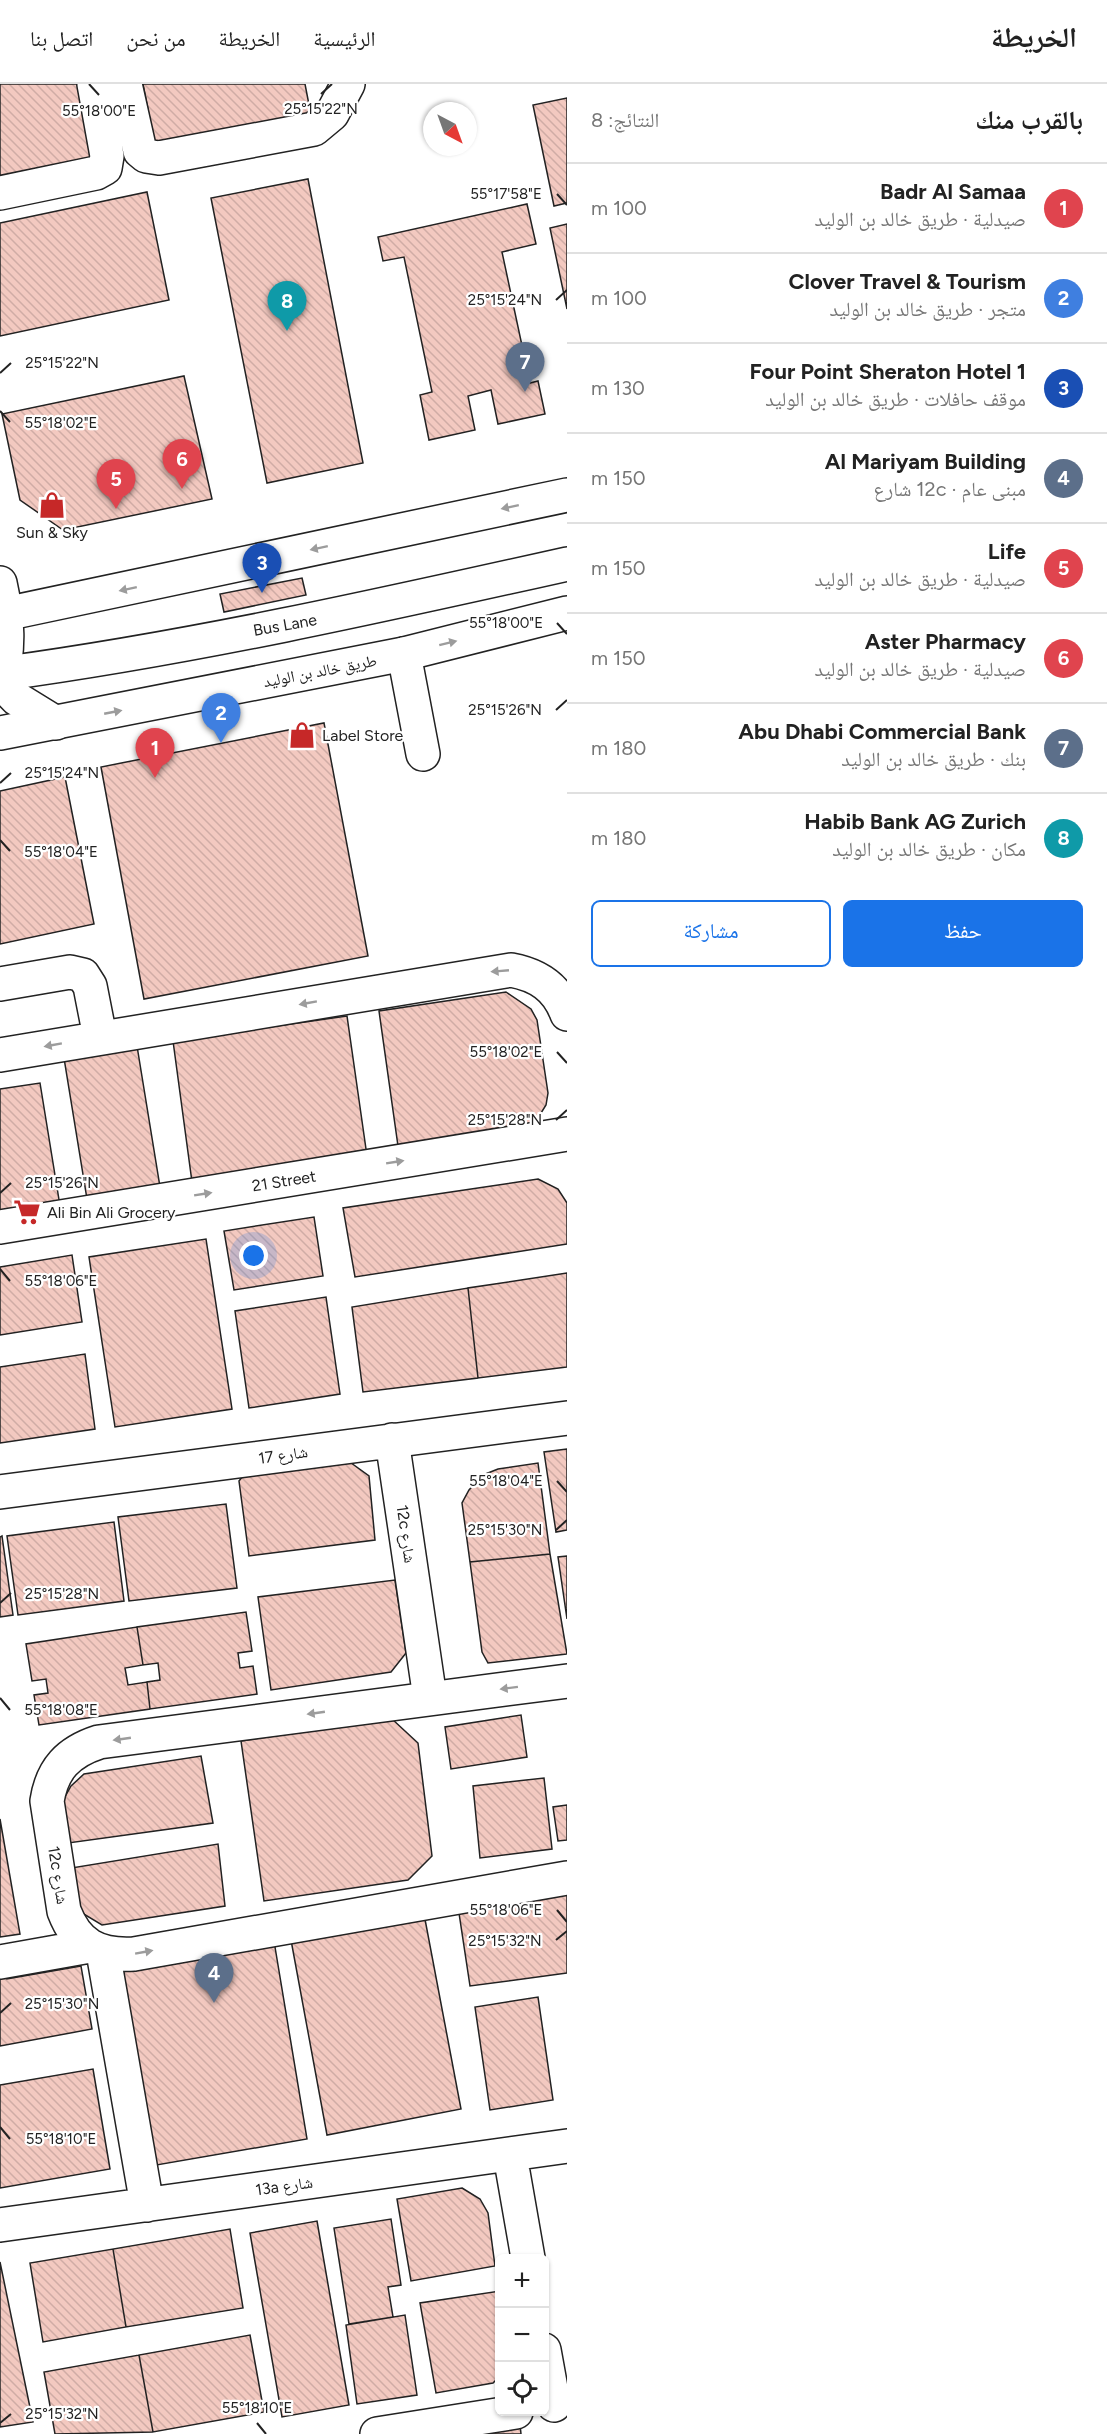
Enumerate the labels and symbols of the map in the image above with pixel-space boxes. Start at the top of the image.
text: 25°15'22"N [284,100,358,118]
text: 55°18'00"E [62,102,136,120]
north arrow [423,102,477,156]
text: 55°17'58"E [470,185,542,203]
pin: 8 [268,282,306,331]
text: 25°15'24"N [468,291,542,309]
pin: 7 [506,342,544,392]
text: 25°15'22"N [25,354,99,372]
text: 55°18'02"E [25,414,97,432]
pin: 6 [162,440,201,489]
pin: 5 [96,460,136,509]
shop icon: Sun & Sky [37,490,67,520]
one-way arrow [500,503,519,512]
place label: Sun & Sky [16,523,89,542]
pin: 3 [242,544,282,593]
one-way arrow [309,544,328,553]
one-way arrow [119,585,138,594]
street label: Bus Lane [252,610,319,640]
text: 55°18'00"E [469,614,543,632]
one-way arrow [439,637,458,647]
street label: طريق خالد بن الوليد [262,651,378,692]
pin: 2 [202,694,240,743]
text: 25°15'26"N [468,701,542,719]
one-way arrow [104,707,123,716]
shop icon: Label Store [287,720,317,750]
place label: Label Store [322,726,404,745]
pin: 1 [136,728,174,778]
text: 25°15'24"N [25,764,99,782]
text: 55°18'04"E [24,843,98,861]
one-way arrow [490,966,509,976]
one-way arrow [298,998,317,1007]
one-way arrow [43,1041,62,1050]
text: 55°18'02"E [470,1043,542,1061]
text: 25°15'28"N [468,1111,542,1129]
one-way arrow [386,1158,405,1167]
street label: 21 Street [251,1167,317,1195]
text: 25°15'26"N [25,1174,99,1192]
one-way arrow [193,1189,212,1198]
supermarket icon: Ali Bin Ali Grocery [12,1197,42,1227]
place label: Ali Bin Ali Grocery [47,1203,176,1222]
your location [239,1241,268,1270]
text: 55°18'06"E [25,1272,97,1290]
street label: شارع 17 [257,1442,309,1469]
text: 55°18'04"E [469,1472,543,1490]
street label: 12c شارع [392,1504,419,1564]
text: 25°15'30"N [468,1521,542,1539]
text: 25°15'28"N [25,1585,99,1603]
one-way arrow [499,1684,518,1693]
text: 55°18'08"E [24,1701,98,1719]
one-way arrow [306,1709,325,1718]
one-way arrow [113,1734,132,1744]
street label: 12c شارع [43,1845,72,1906]
text: 55°18'06"E [470,1901,542,1919]
text: 25°15'32"N [468,1932,542,1950]
one-way arrow [135,1947,154,1956]
pin: 4 [194,1954,234,2003]
text: 25°15'30"N [25,1995,99,2013]
text: 55°18'10"E [26,2130,96,2148]
street label: 13a شارع [254,2173,314,2200]
text: 55°18'10"E [222,2399,292,2417]
text: 25°15'32"N [25,2405,99,2423]

